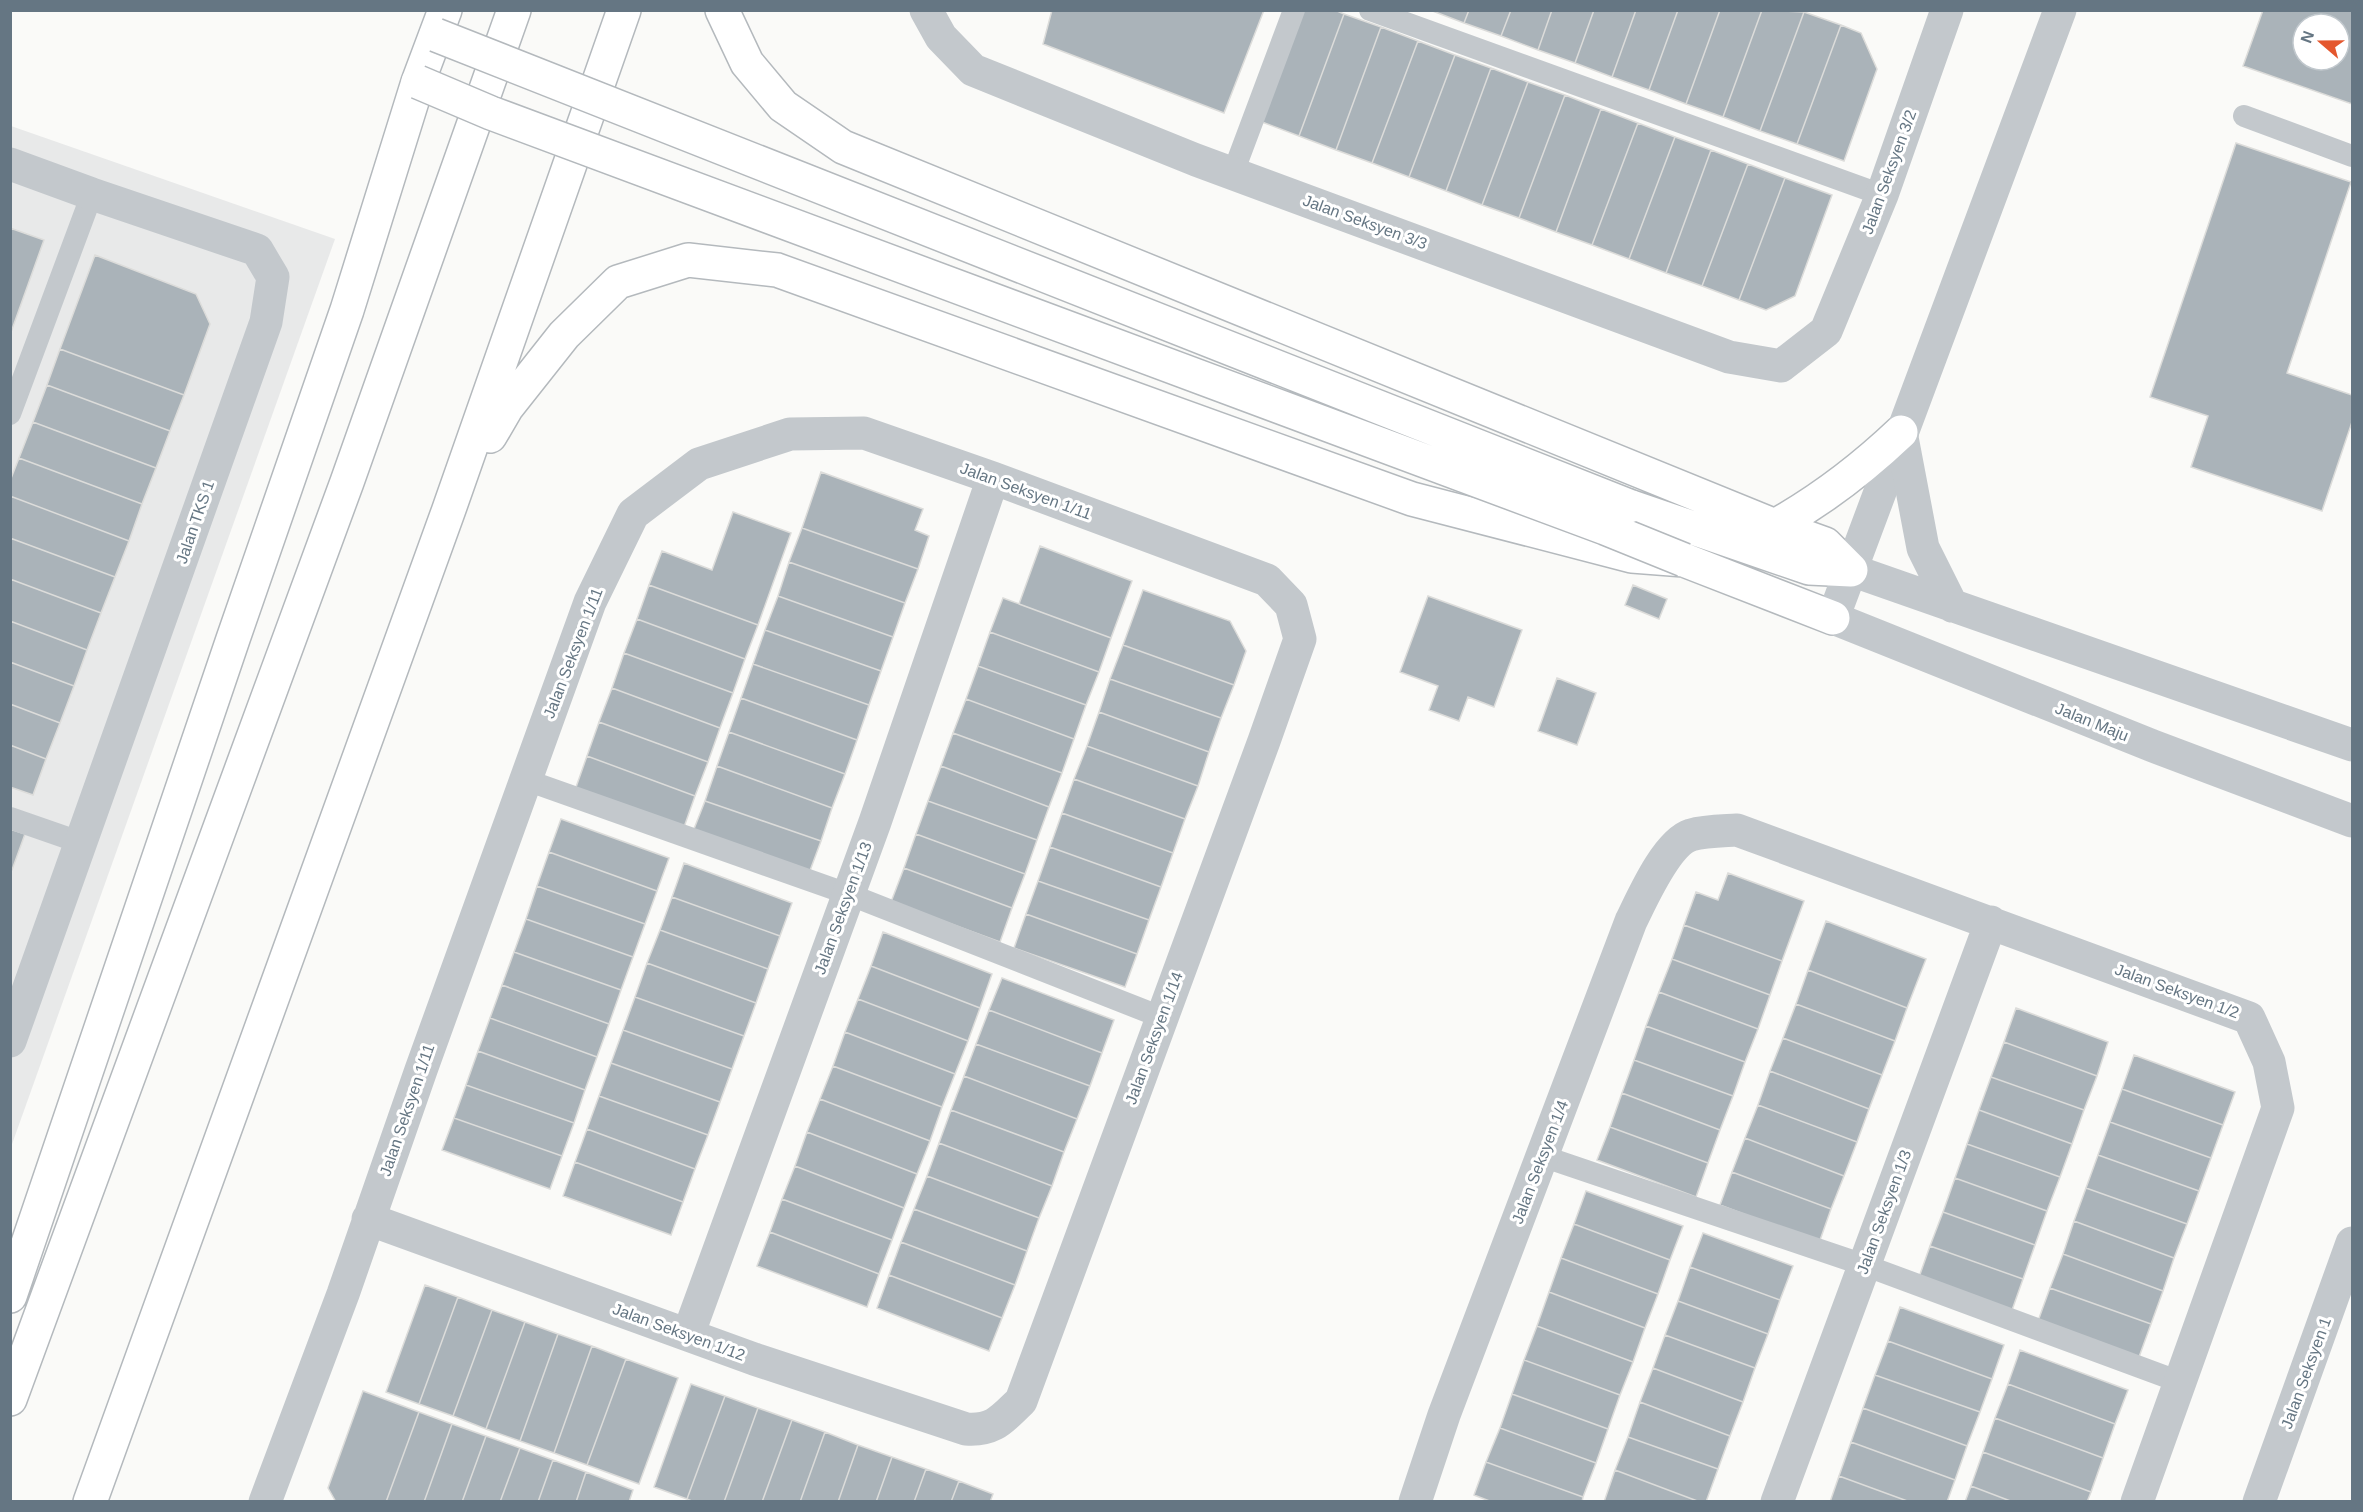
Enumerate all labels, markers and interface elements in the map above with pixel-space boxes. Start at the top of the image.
north arrow [2291,12,2351,72]
text: N [2297,29,2317,45]
street label: Jalan Seksyen 3/2 [1859,108,1919,236]
street label: Jalan Seksyen 3/3 [1301,192,1429,252]
street label: Jalan Seksyen 1/11 [958,459,1094,523]
street label: Jalan TKS 1 [173,478,217,566]
street label: Jalan Seksyen 1/11 [540,585,606,721]
street label: Jalan Maju [2053,700,2131,744]
street label: Jalan Seksyen 1/13 [811,839,875,977]
street label: Jalan Seksyen 1/2 [2113,961,2241,1021]
street label: Jalan Seksyen 1/14 [1122,969,1186,1107]
street label: Jalan Seksyen 1/11 [376,1042,438,1178]
street label: Jalan Seksyen 1/4 [1509,1098,1571,1226]
street label: Jalan Seksyen 1/3 [1854,1148,1914,1276]
street label: Jalan Seksyen 1/12 [610,1300,748,1364]
street label: Jalan Seksyen 1 [2278,1315,2334,1431]

